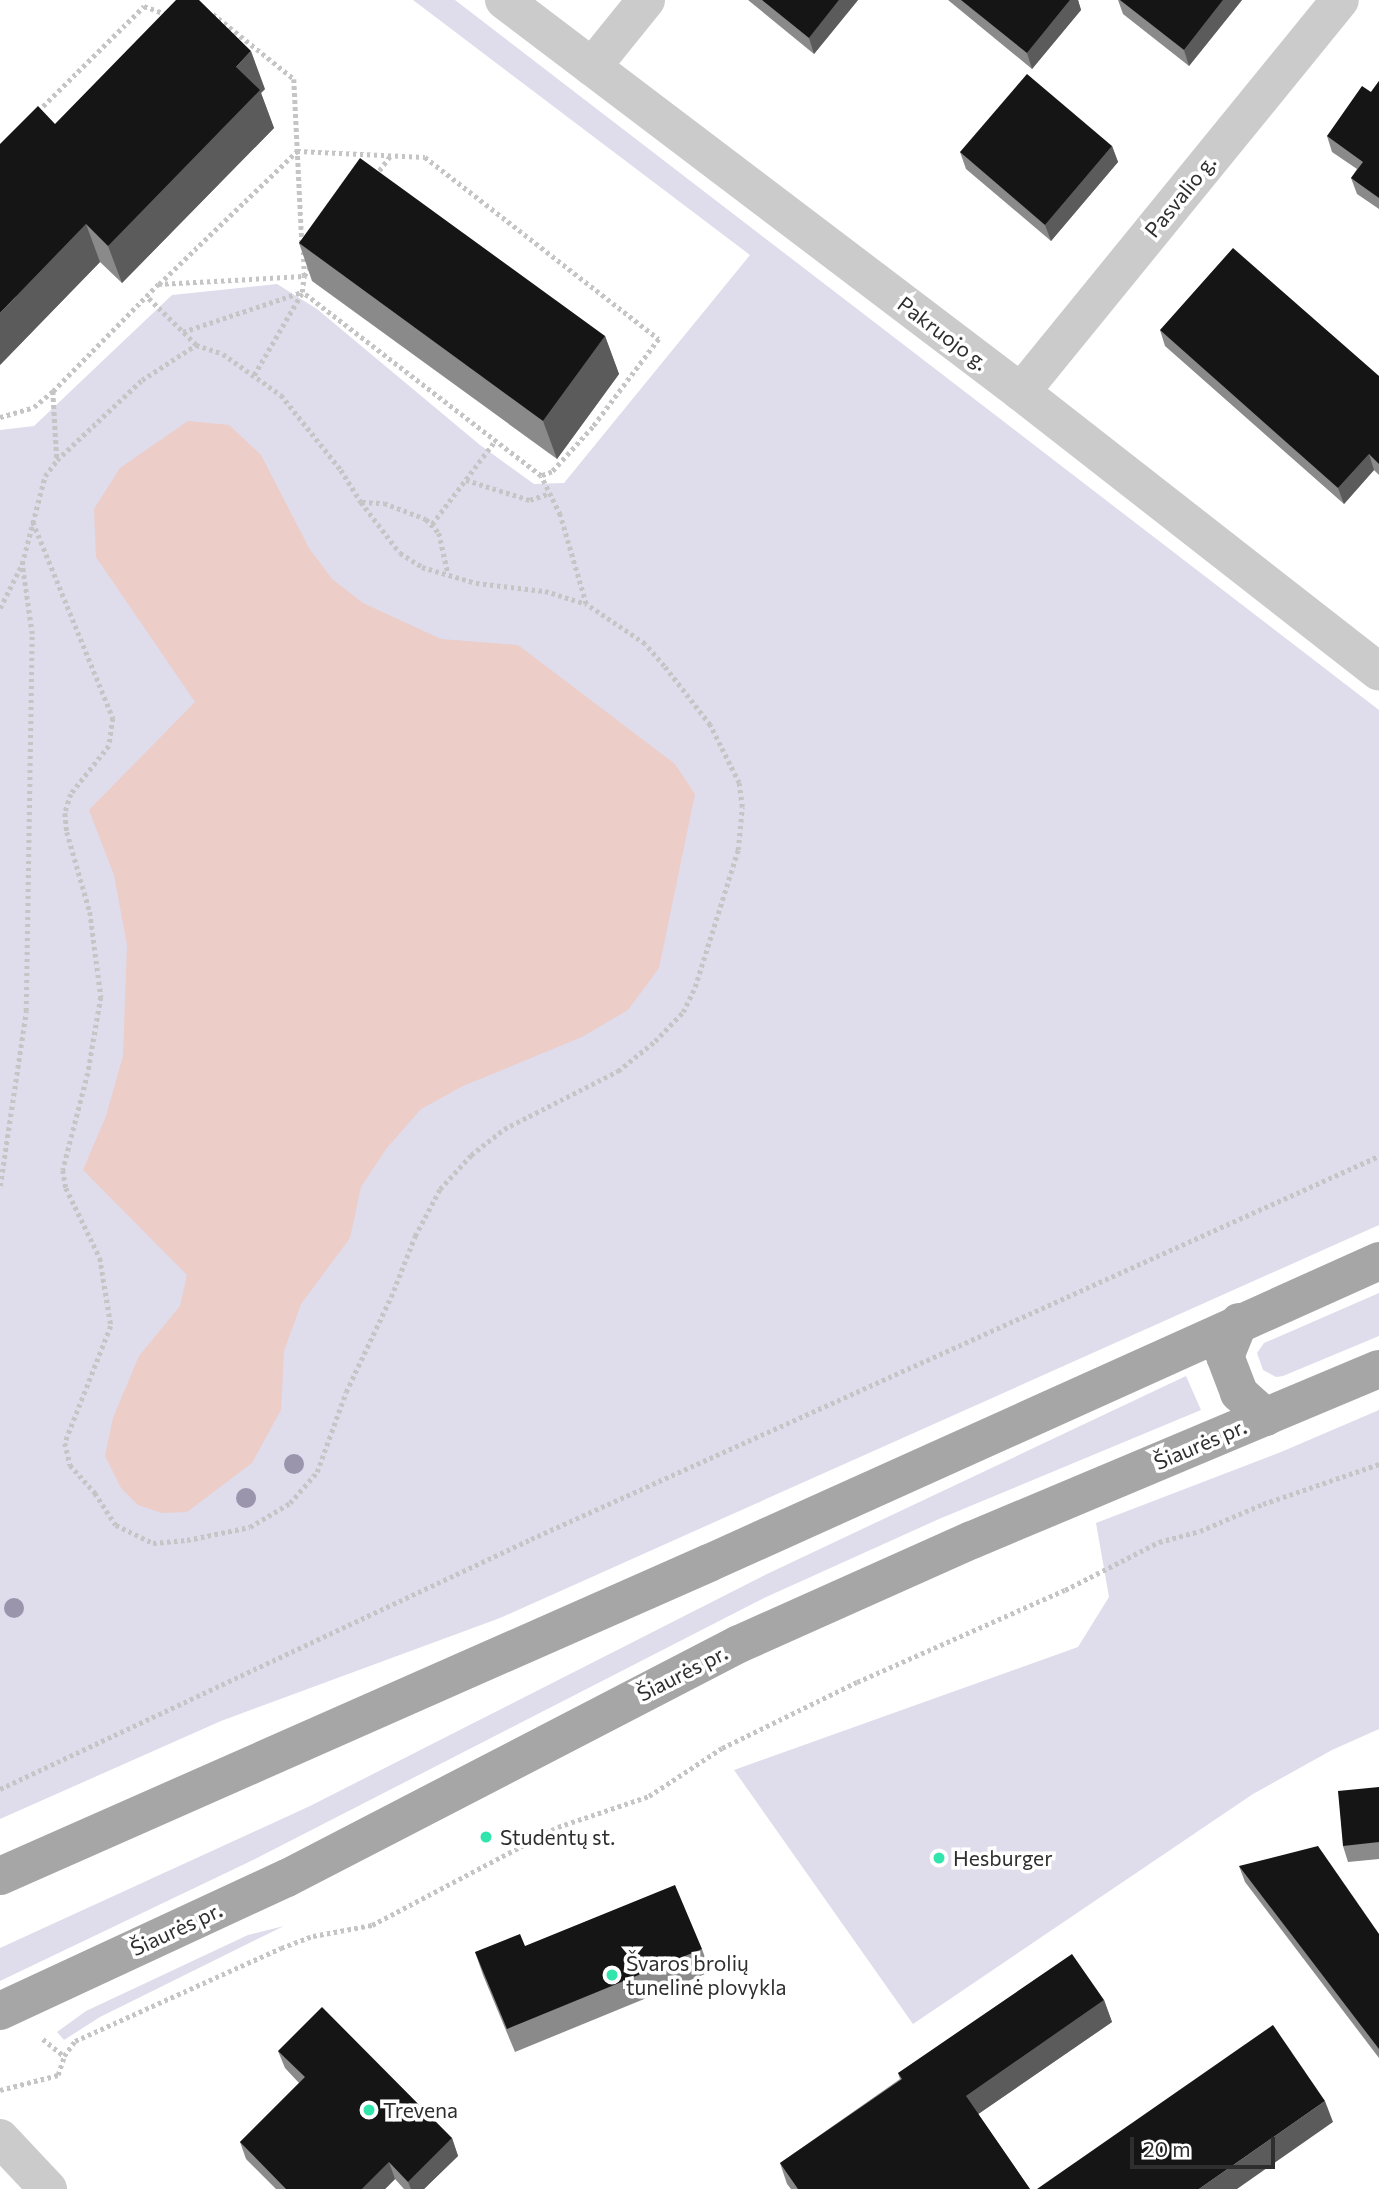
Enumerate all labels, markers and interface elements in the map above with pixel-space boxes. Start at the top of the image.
street label: Pasvalio g. [1139,150,1221,242]
street label: Pakruojo g. [893,291,993,375]
street label: Šiaurės pr. [1150,1413,1250,1475]
street label: Šiaurės pr. [633,1640,731,1706]
place label: Studentų st. [500,1824,615,1850]
marker: Studentų st. [478,1829,494,1845]
place label: Hesburger [953,1845,1053,1871]
marker: Hesburger [931,1850,947,1866]
street label: Šiaurės pr. [126,1897,226,1961]
place label: Švaros brolių tunelinė plovykla [626,1950,787,2000]
marker: Švaros brolių tunelinė plovykla [604,1967,620,1983]
place label: Trevena [383,2097,458,2123]
marker: Trevena [361,2102,377,2118]
scale bar [1134,2122,1279,2166]
text: 20 m [1143,2136,1191,2161]

